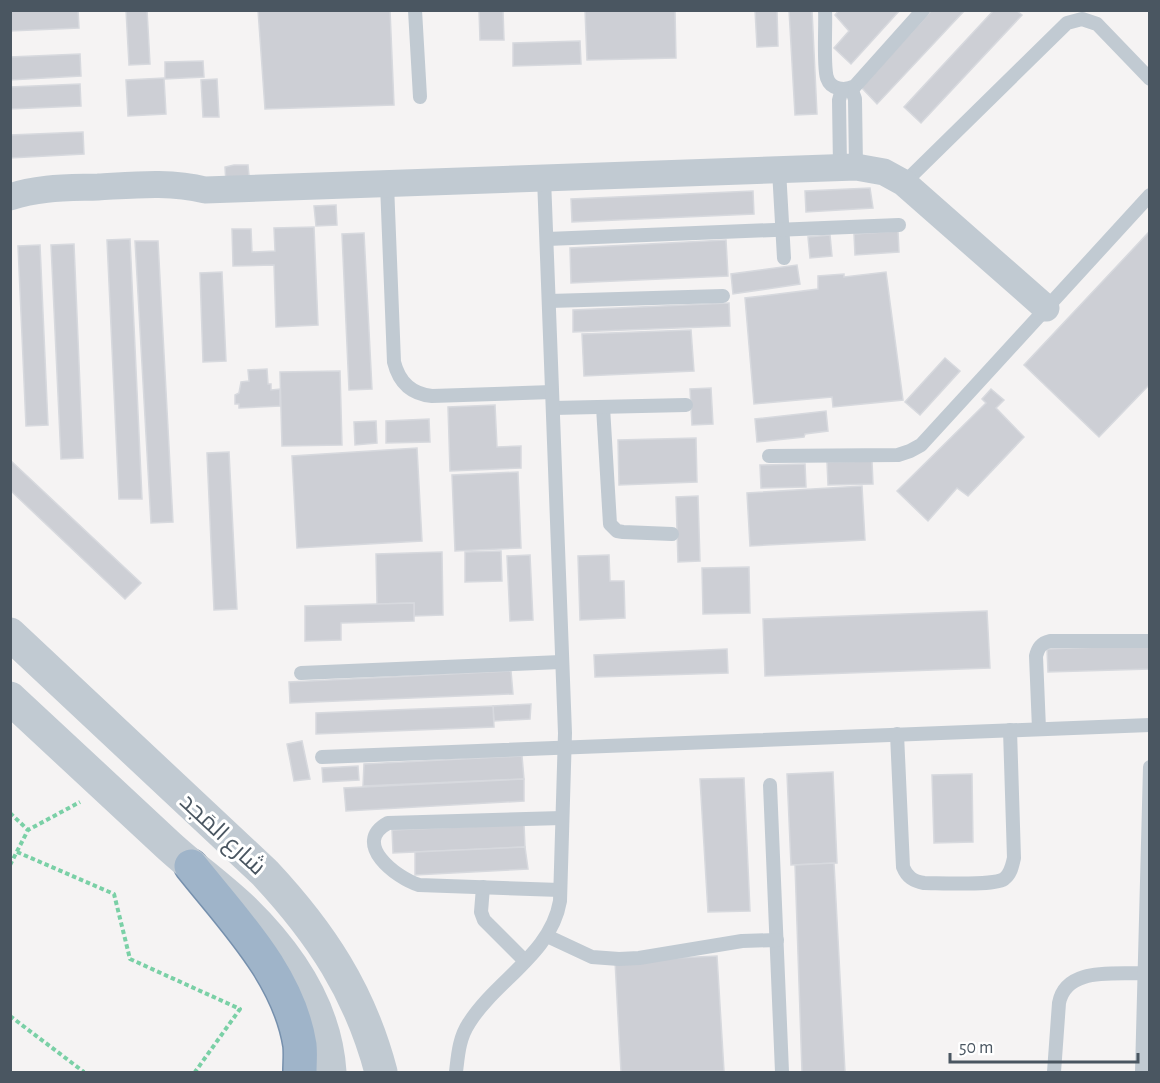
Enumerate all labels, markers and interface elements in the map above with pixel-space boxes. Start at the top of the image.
street label: شارع المَجد [173,789,270,882]
scale bar [950,1026,1138,1064]
text: 50 m [959,1039,993,1057]

